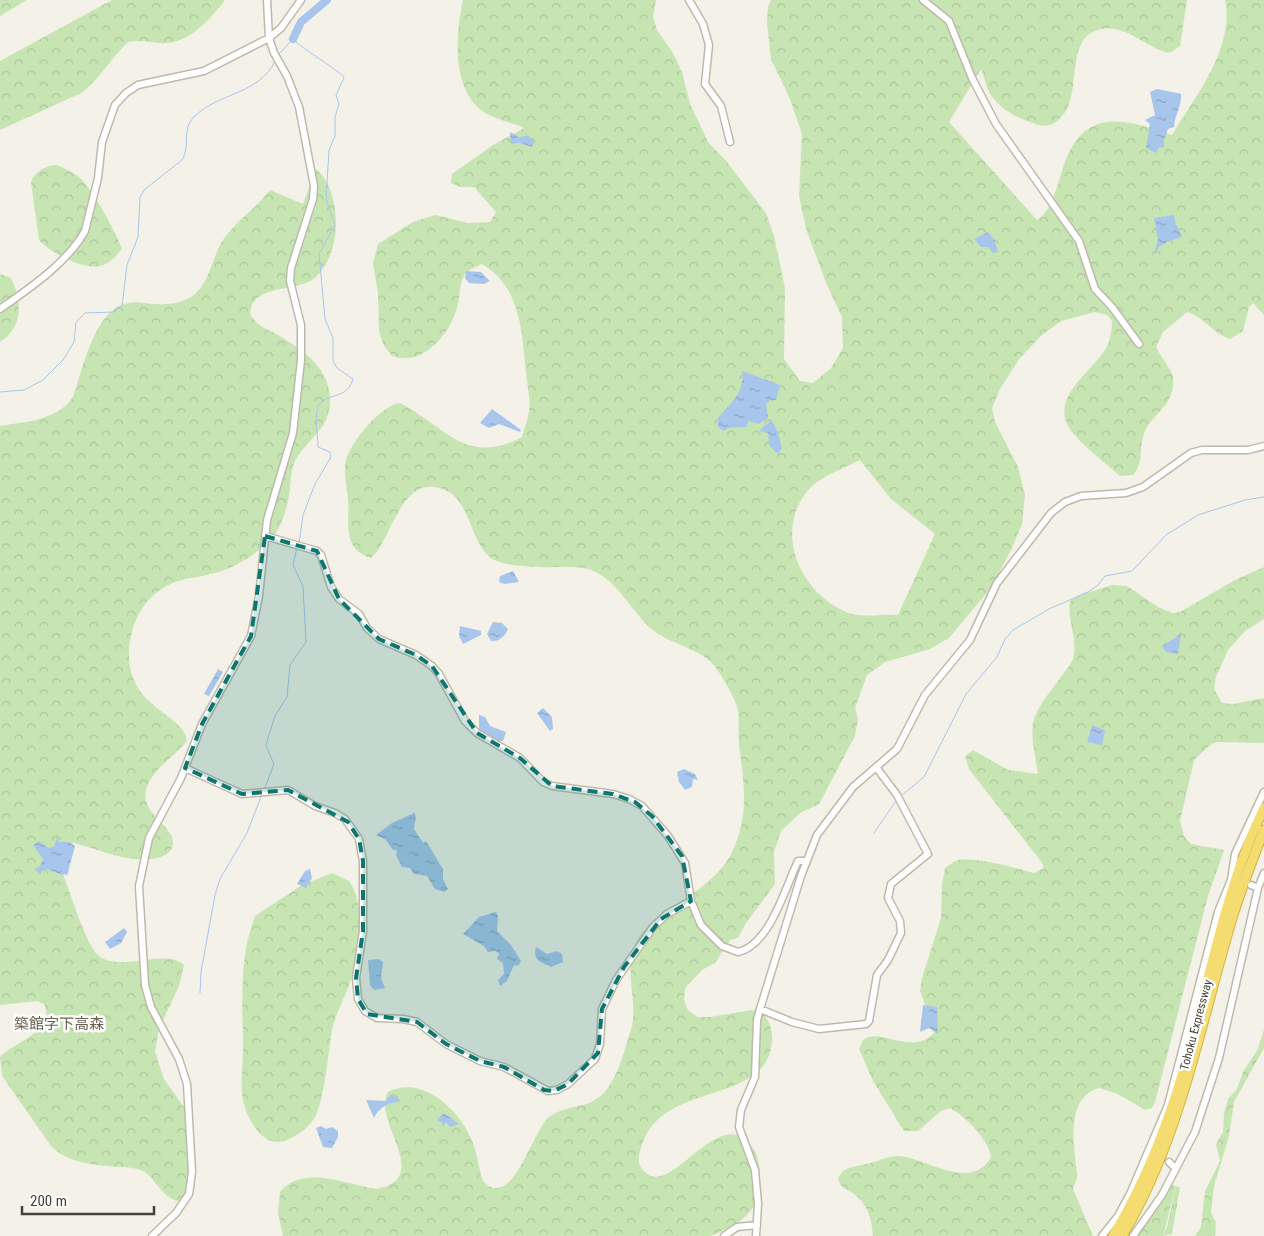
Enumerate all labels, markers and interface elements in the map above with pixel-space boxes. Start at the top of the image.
street label: Tohoku Expressway [1177,978,1215,1072]
district label: 築館字下高森 [14,1015,104,1033]
scale bar [22,1184,155,1216]
text: 200 m [30,1192,67,1210]

